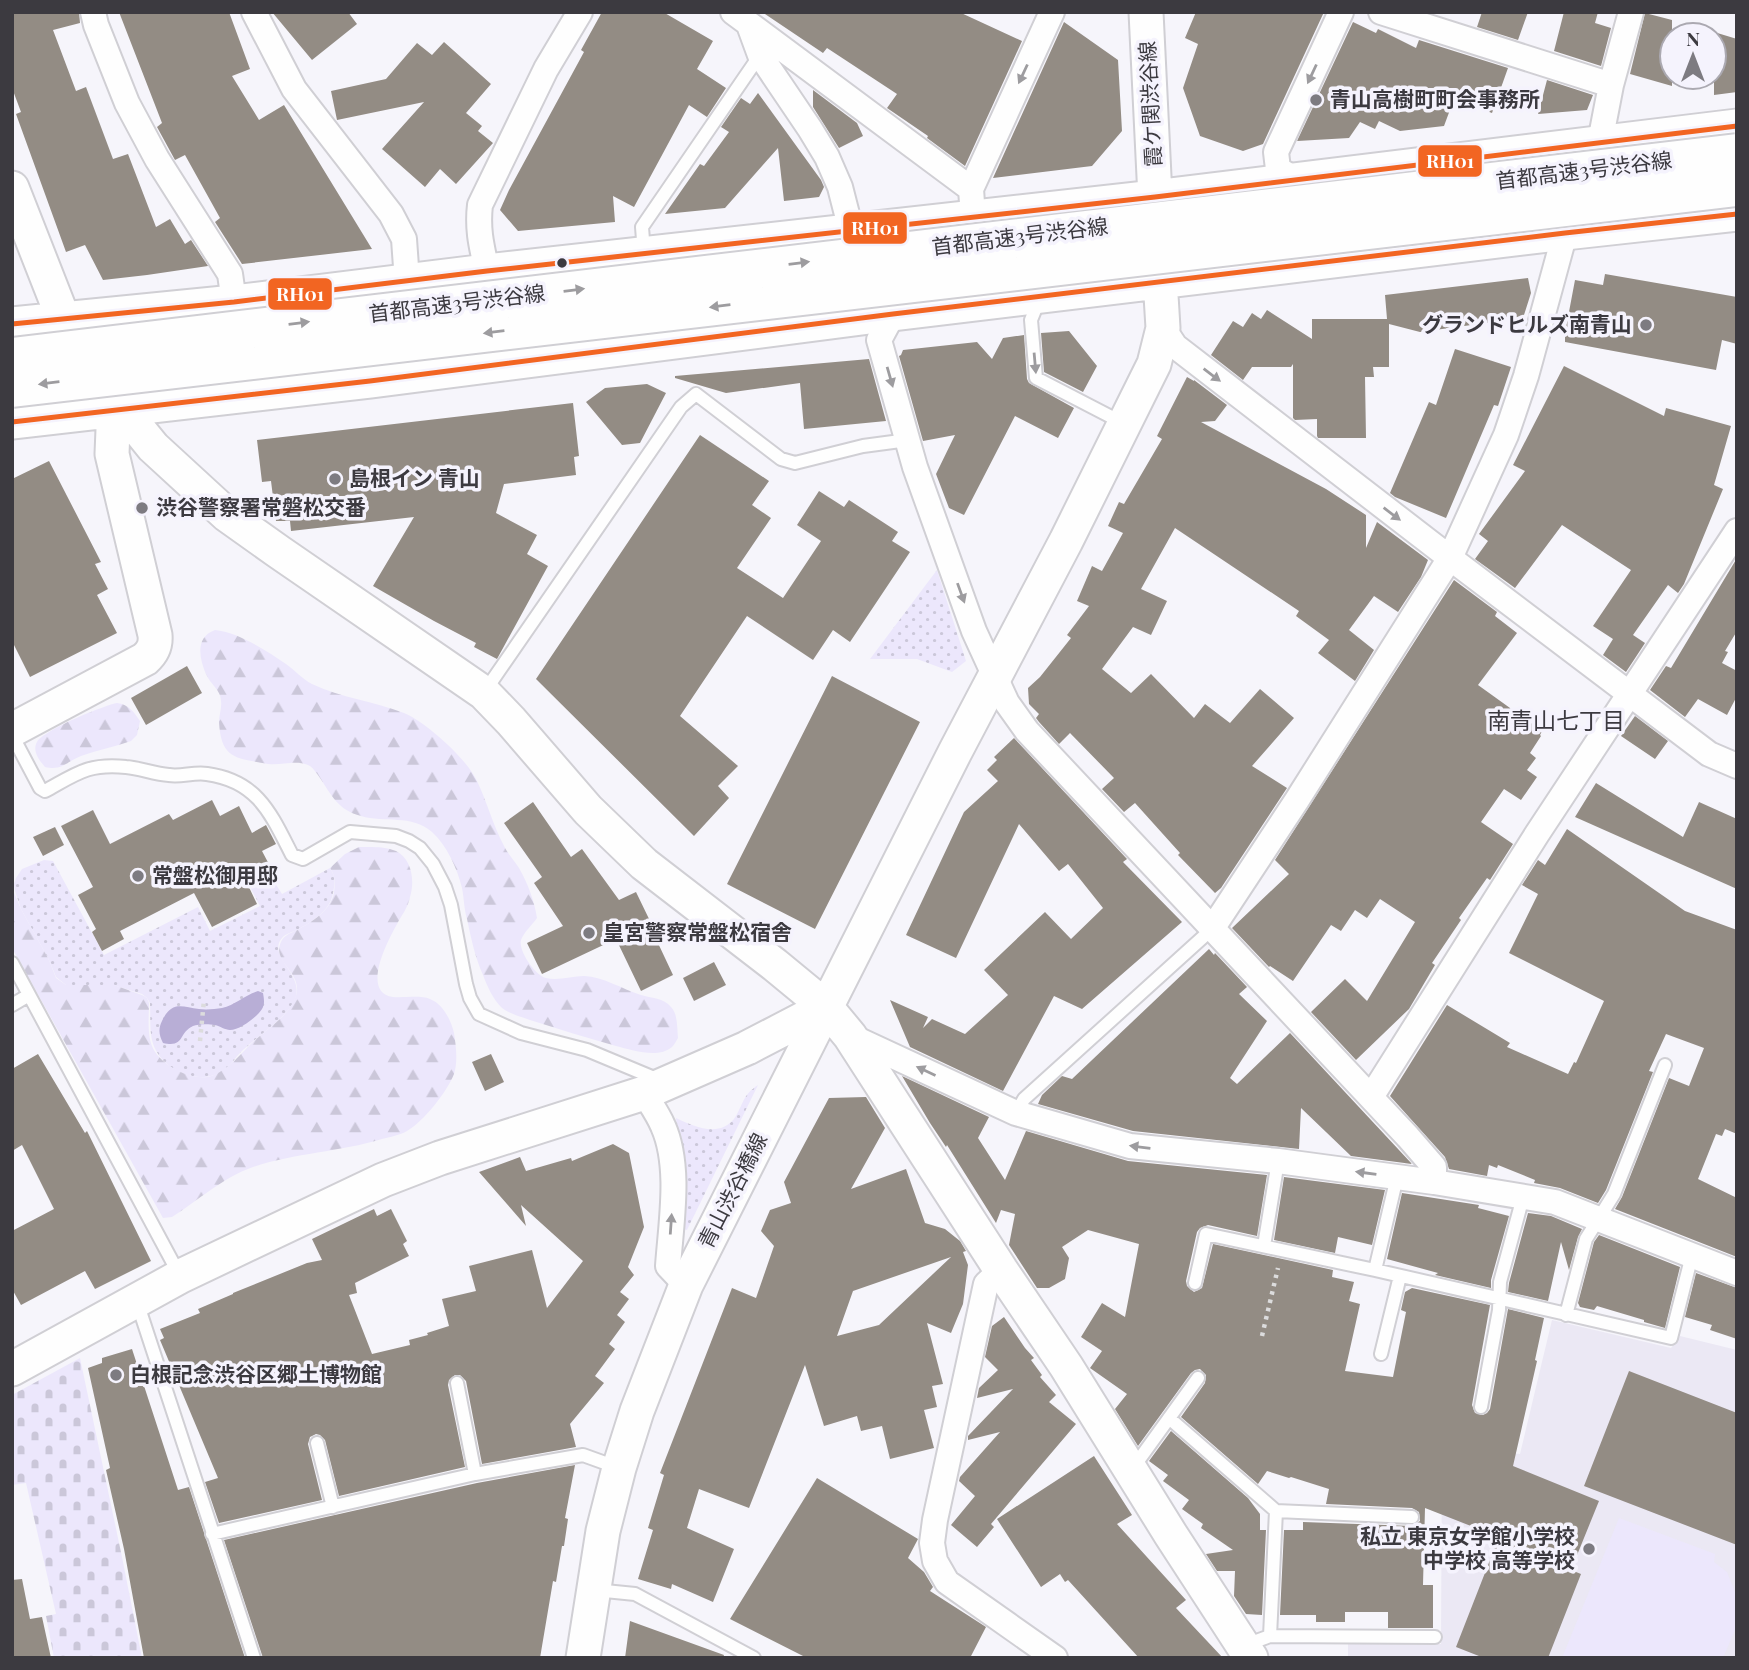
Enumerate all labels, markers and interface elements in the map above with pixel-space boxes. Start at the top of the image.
north arrow [1658,21,1728,91]
text: N [1686,25,1700,51]
street label: 霞ケ関渋谷線 [1132,40,1166,168]
one-way arrow [1017,64,1029,84]
one-way arrow [1306,64,1318,84]
place label: 青山高樹町町会事務所 [1330,84,1540,112]
marker: 青山高樹町町会事務所 [1308,92,1324,108]
line badge: RH01 [1417,144,1483,178]
street label: 首都高速3号渋谷線 [1494,144,1674,194]
text: RH01 [1426,147,1474,173]
street label: 首都高速3号渋谷線 [930,210,1110,260]
line badge: RH01 [842,211,908,245]
text: RH01 [851,214,899,240]
unlabelled marker [555,256,569,270]
one-way arrow [789,258,811,269]
line badge: RH01 [267,277,333,311]
street label: 首都高速3号渋谷線 [367,277,547,327]
text: RH01 [276,280,324,306]
one-way arrow [563,285,585,296]
one-way arrow [709,300,731,311]
place label: グランドヒルズ南青山 [1422,309,1632,337]
one-way arrow [288,317,310,328]
marker: グランドヒルズ南青山 [1638,317,1654,333]
one-way arrow [483,327,505,338]
one-way arrow [1030,352,1041,374]
one-way arrow [885,367,895,388]
one-way arrow [1202,368,1221,382]
one-way arrow [38,378,60,389]
place label: 島根イン 青山 [349,463,480,491]
marker: 島根イン 青山 [327,471,343,487]
place label: 渋谷警察署常磐松交番 [156,492,366,520]
marker: 渋谷警察署常磐松交番 [134,500,150,516]
one-way arrow [1383,506,1401,520]
one-way arrow [956,583,967,604]
district label: 南青山七丁目 [1487,704,1625,735]
place label: 常盤松御用邸 [152,860,278,888]
marker: 常盤松御用邸 [130,868,146,884]
place label: 皇宮警察常盤松宿舎 [603,917,792,945]
marker: 皇宮警察常盤松宿舎 [581,925,597,941]
one-way arrow [916,1065,937,1076]
street label: 青山渋谷橋線 [690,1128,772,1253]
one-way arrow [1129,1142,1151,1153]
one-way arrow [1355,1167,1377,1178]
one-way arrow [665,1213,676,1235]
place label: 白根記念渋谷区郷土博物館 [130,1359,382,1387]
marker: 白根記念渋谷区郷土博物館 [108,1367,124,1383]
place label: 私立 東京女学館小学校 中学校 高等学校 [1360,1521,1575,1573]
marker: 私立 東京女学館小学校 中学校 高等学校 [1581,1541,1597,1557]

